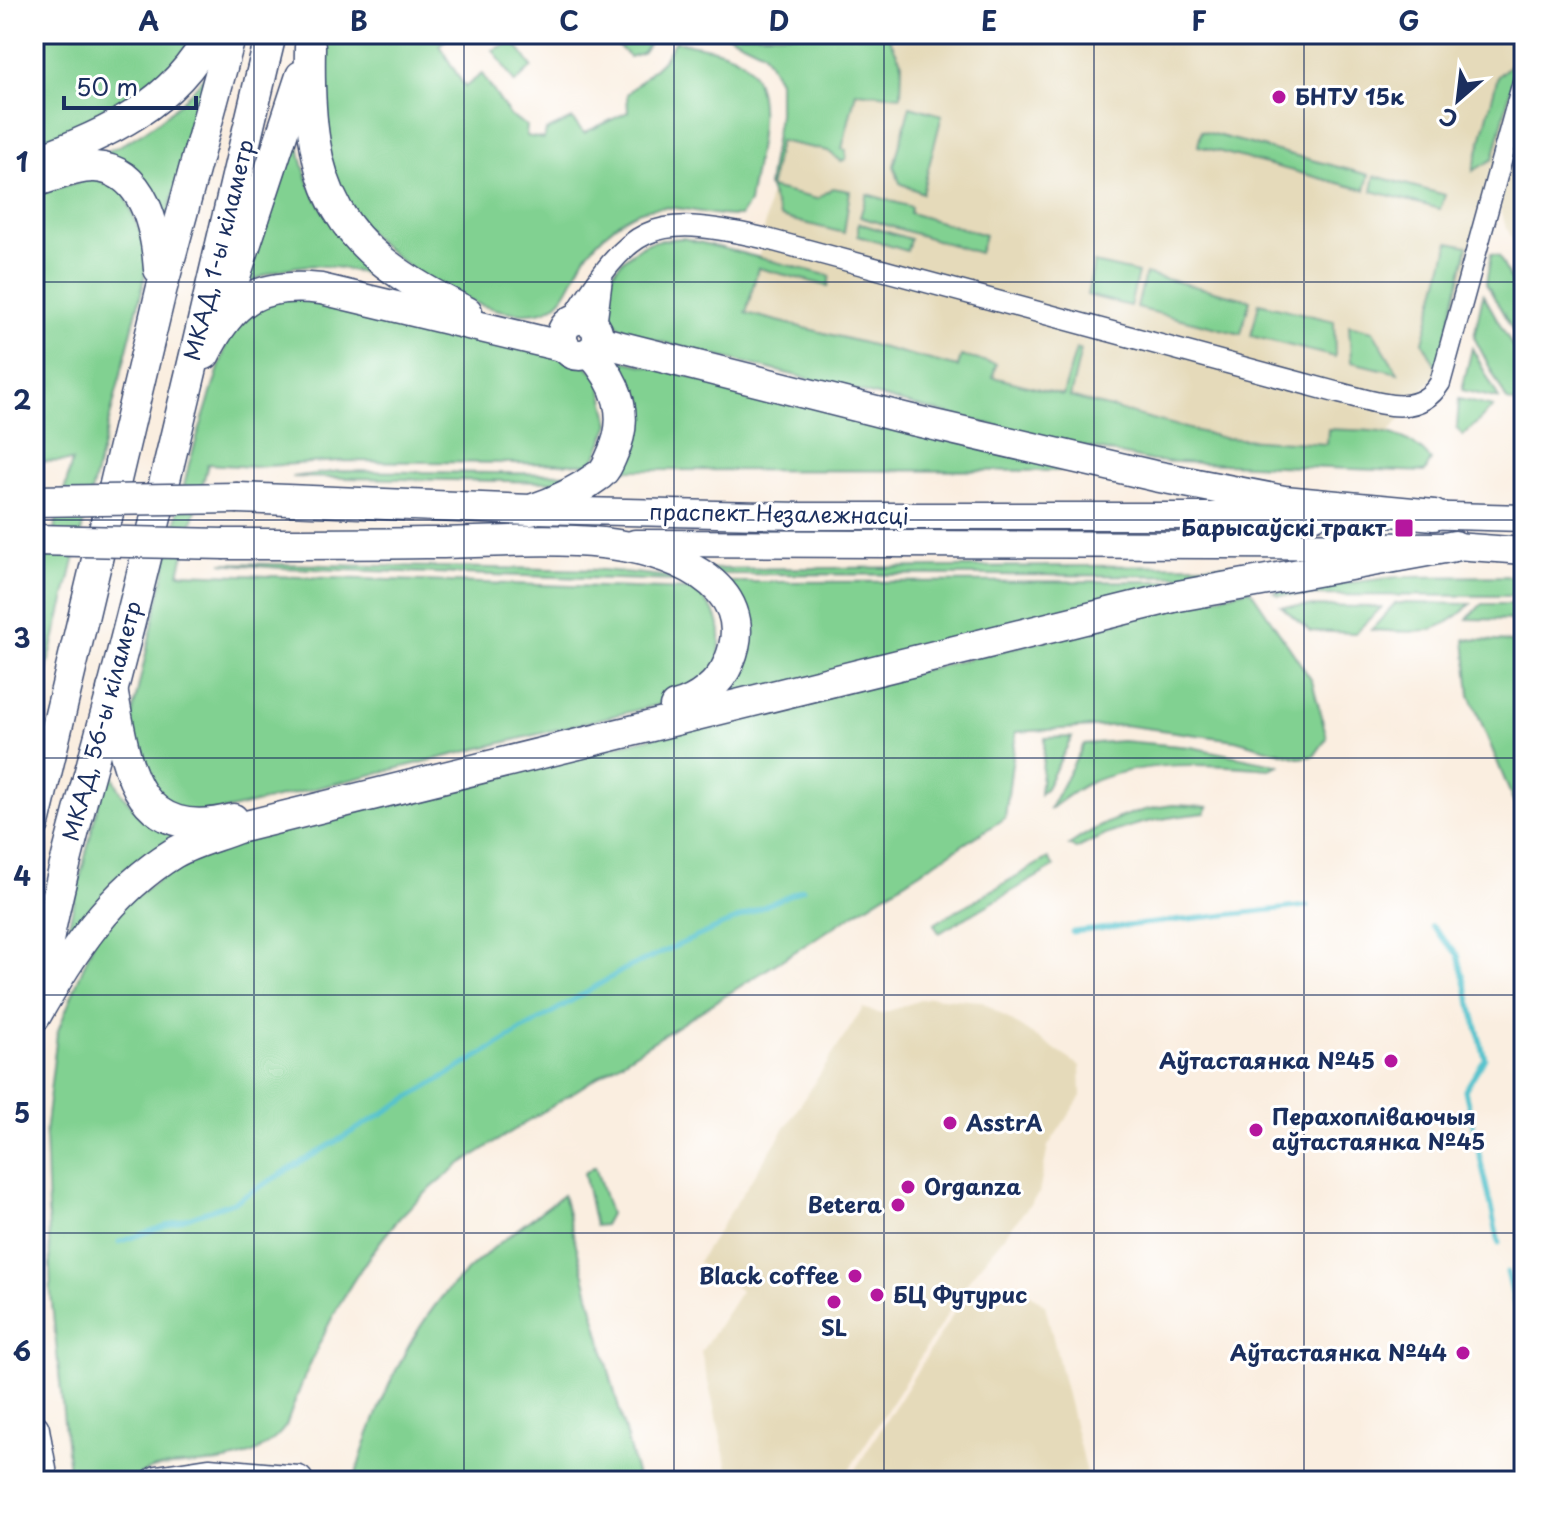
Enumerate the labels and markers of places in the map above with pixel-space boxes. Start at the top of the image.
place label: БНТУ 15к [1295,79,1405,112]
marker: БНТУ 15к [1270,88,1288,106]
place label: Барысаўскі тракт [1181,510,1387,543]
marker: Барысаўскі тракт [1393,517,1415,539]
place label: Аўтастаянка №45 [1159,1043,1375,1076]
marker: Аўтастаянка №45 [1382,1052,1400,1070]
place label: Перахопліваючыя аўтастаянка №45 [1272,1099,1485,1157]
place label: AsstrA [965,1105,1042,1138]
marker: AsstrA [941,1114,959,1132]
marker: Перахопліваючыя аўтастаянка №45 [1247,1121,1265,1139]
place label: Organza [924,1169,1021,1202]
marker: Organza [899,1178,917,1196]
place label: Betera [808,1187,882,1220]
marker: Betera [889,1196,907,1214]
place label: Black coffee [699,1258,840,1291]
marker: Black coffee [846,1267,864,1285]
place label: БЦ Футурис [893,1277,1028,1310]
marker: БЦ Футурис [868,1286,886,1304]
marker: SL [825,1293,843,1311]
place label: SL [821,1310,847,1343]
place label: Аўтастаянка №44 [1230,1335,1447,1368]
marker: Аўтастаянка №44 [1454,1344,1472,1362]

